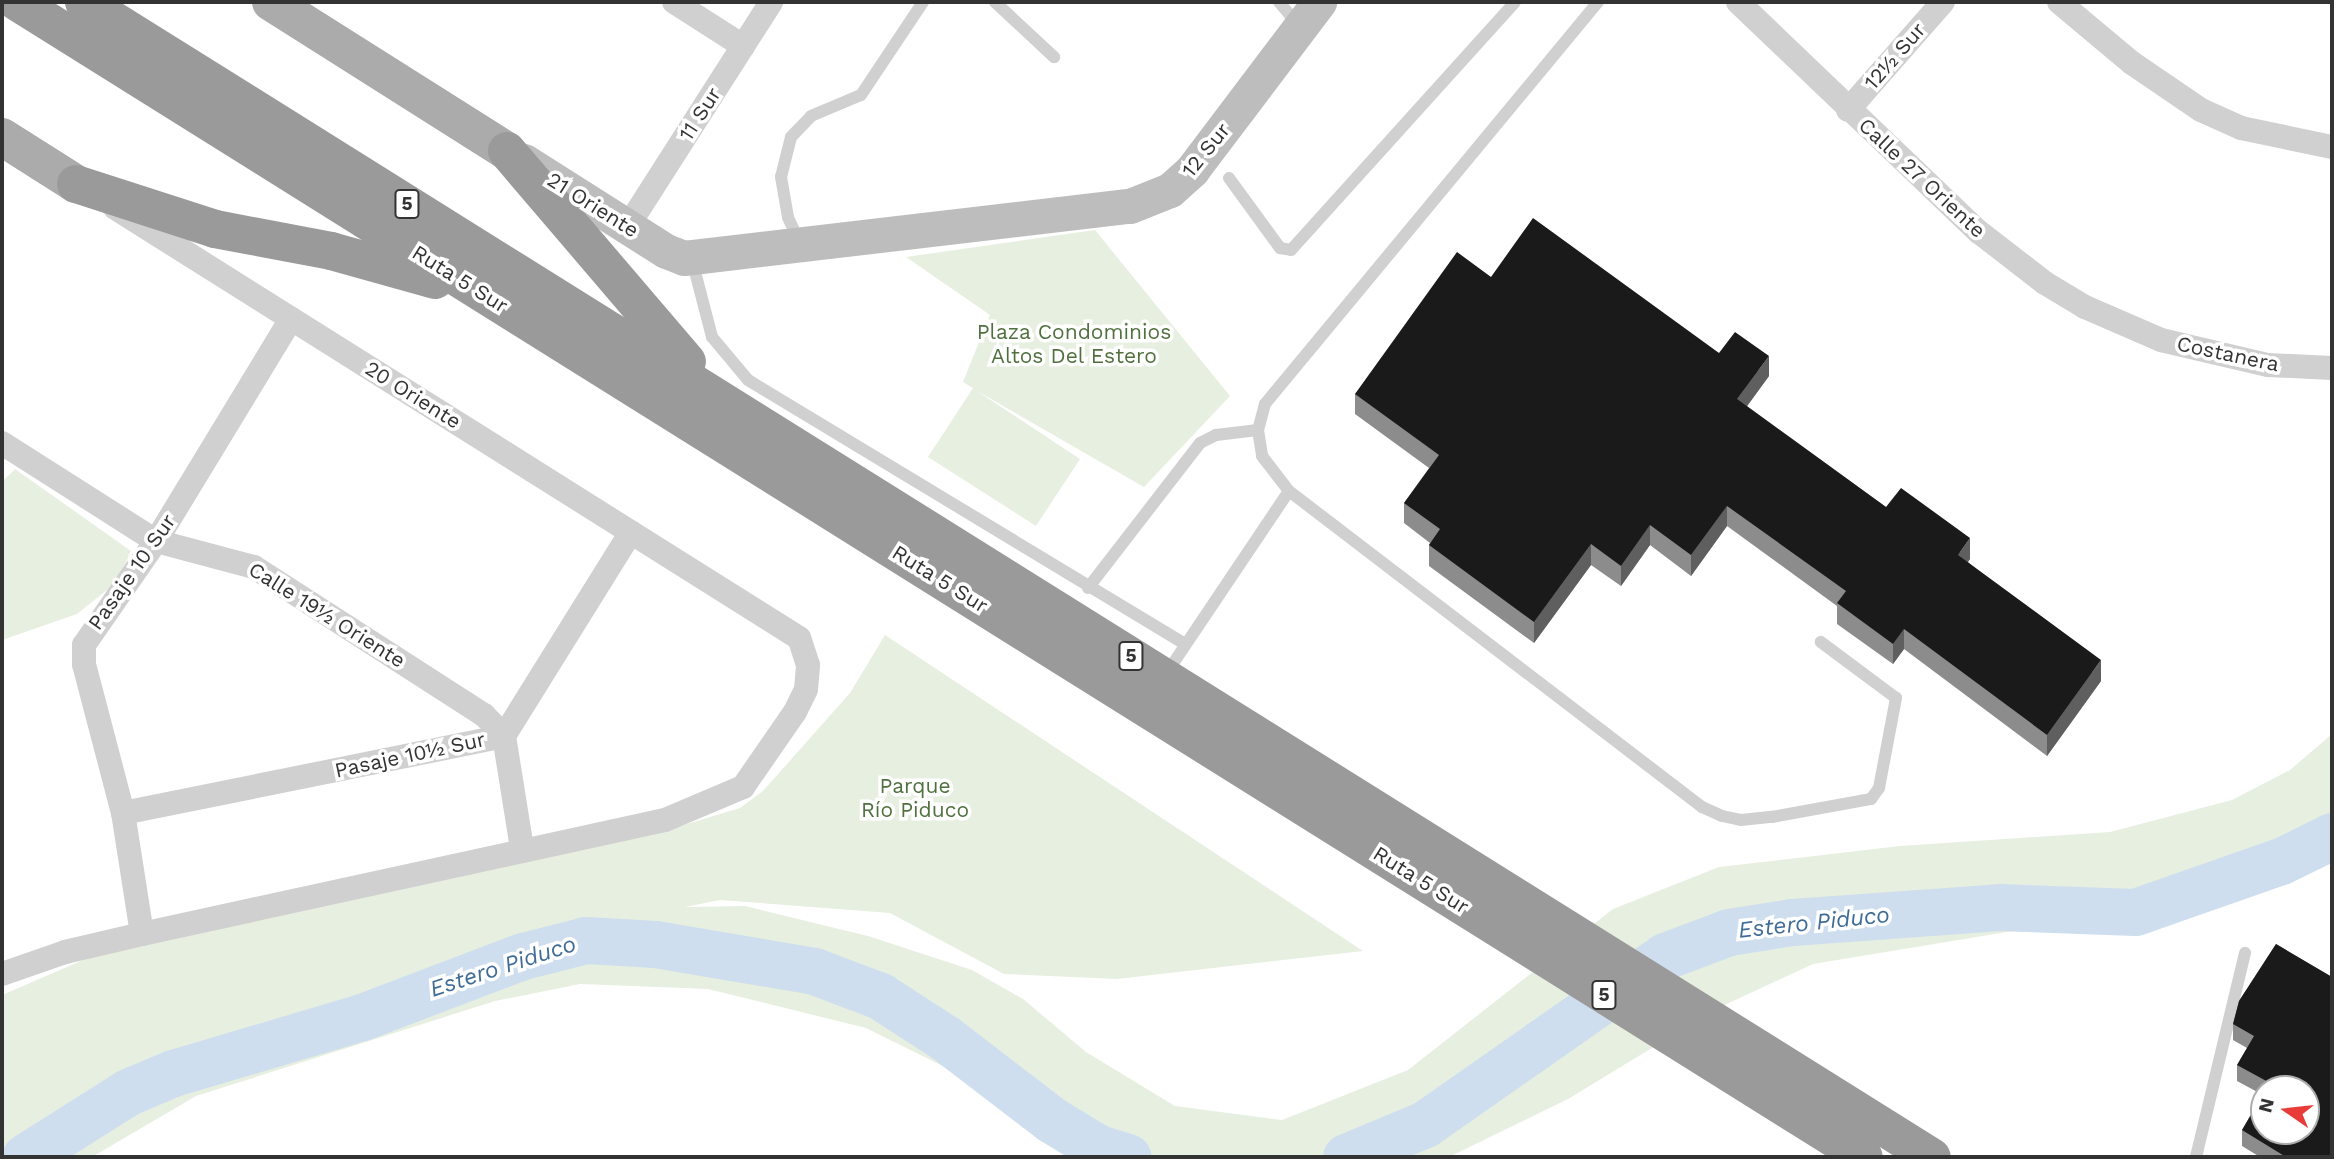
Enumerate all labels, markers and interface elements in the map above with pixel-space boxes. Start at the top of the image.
street label: 12½ Sur [1859,17,1931,95]
street label: 11 Sur [674,83,726,145]
street label: Calle 27 Oriente [1853,113,1991,243]
street label: 12 Sur [1177,118,1235,182]
street label: 21 Oriente [543,167,643,243]
road number: 5 [393,188,421,220]
street label: Ruta 5 Sur [407,239,513,319]
park label: Plaza Condominios Altos Del Estero [976,319,1172,369]
street label: Costanera [2175,331,2281,377]
street label: 20 Oriente [360,356,466,434]
street label: Pasaje 10 Sur [83,509,181,635]
street label: Ruta 5 Sur [887,539,993,619]
street label: Calle 19½ Oriente [244,557,410,673]
road number: 5 [1117,640,1145,671]
street label: Pasaje 10½ Sur [332,727,488,783]
park label: Parque Río Piduco [861,773,969,823]
street label: Ruta 5 Sur [1368,840,1474,920]
water label: Estero Piduco [1737,901,1891,945]
water label: Estero Piduco [426,930,580,1004]
road number: 5 [1590,979,1618,1010]
north arrow [2250,1075,2320,1145]
text: N [2253,1096,2279,1115]

